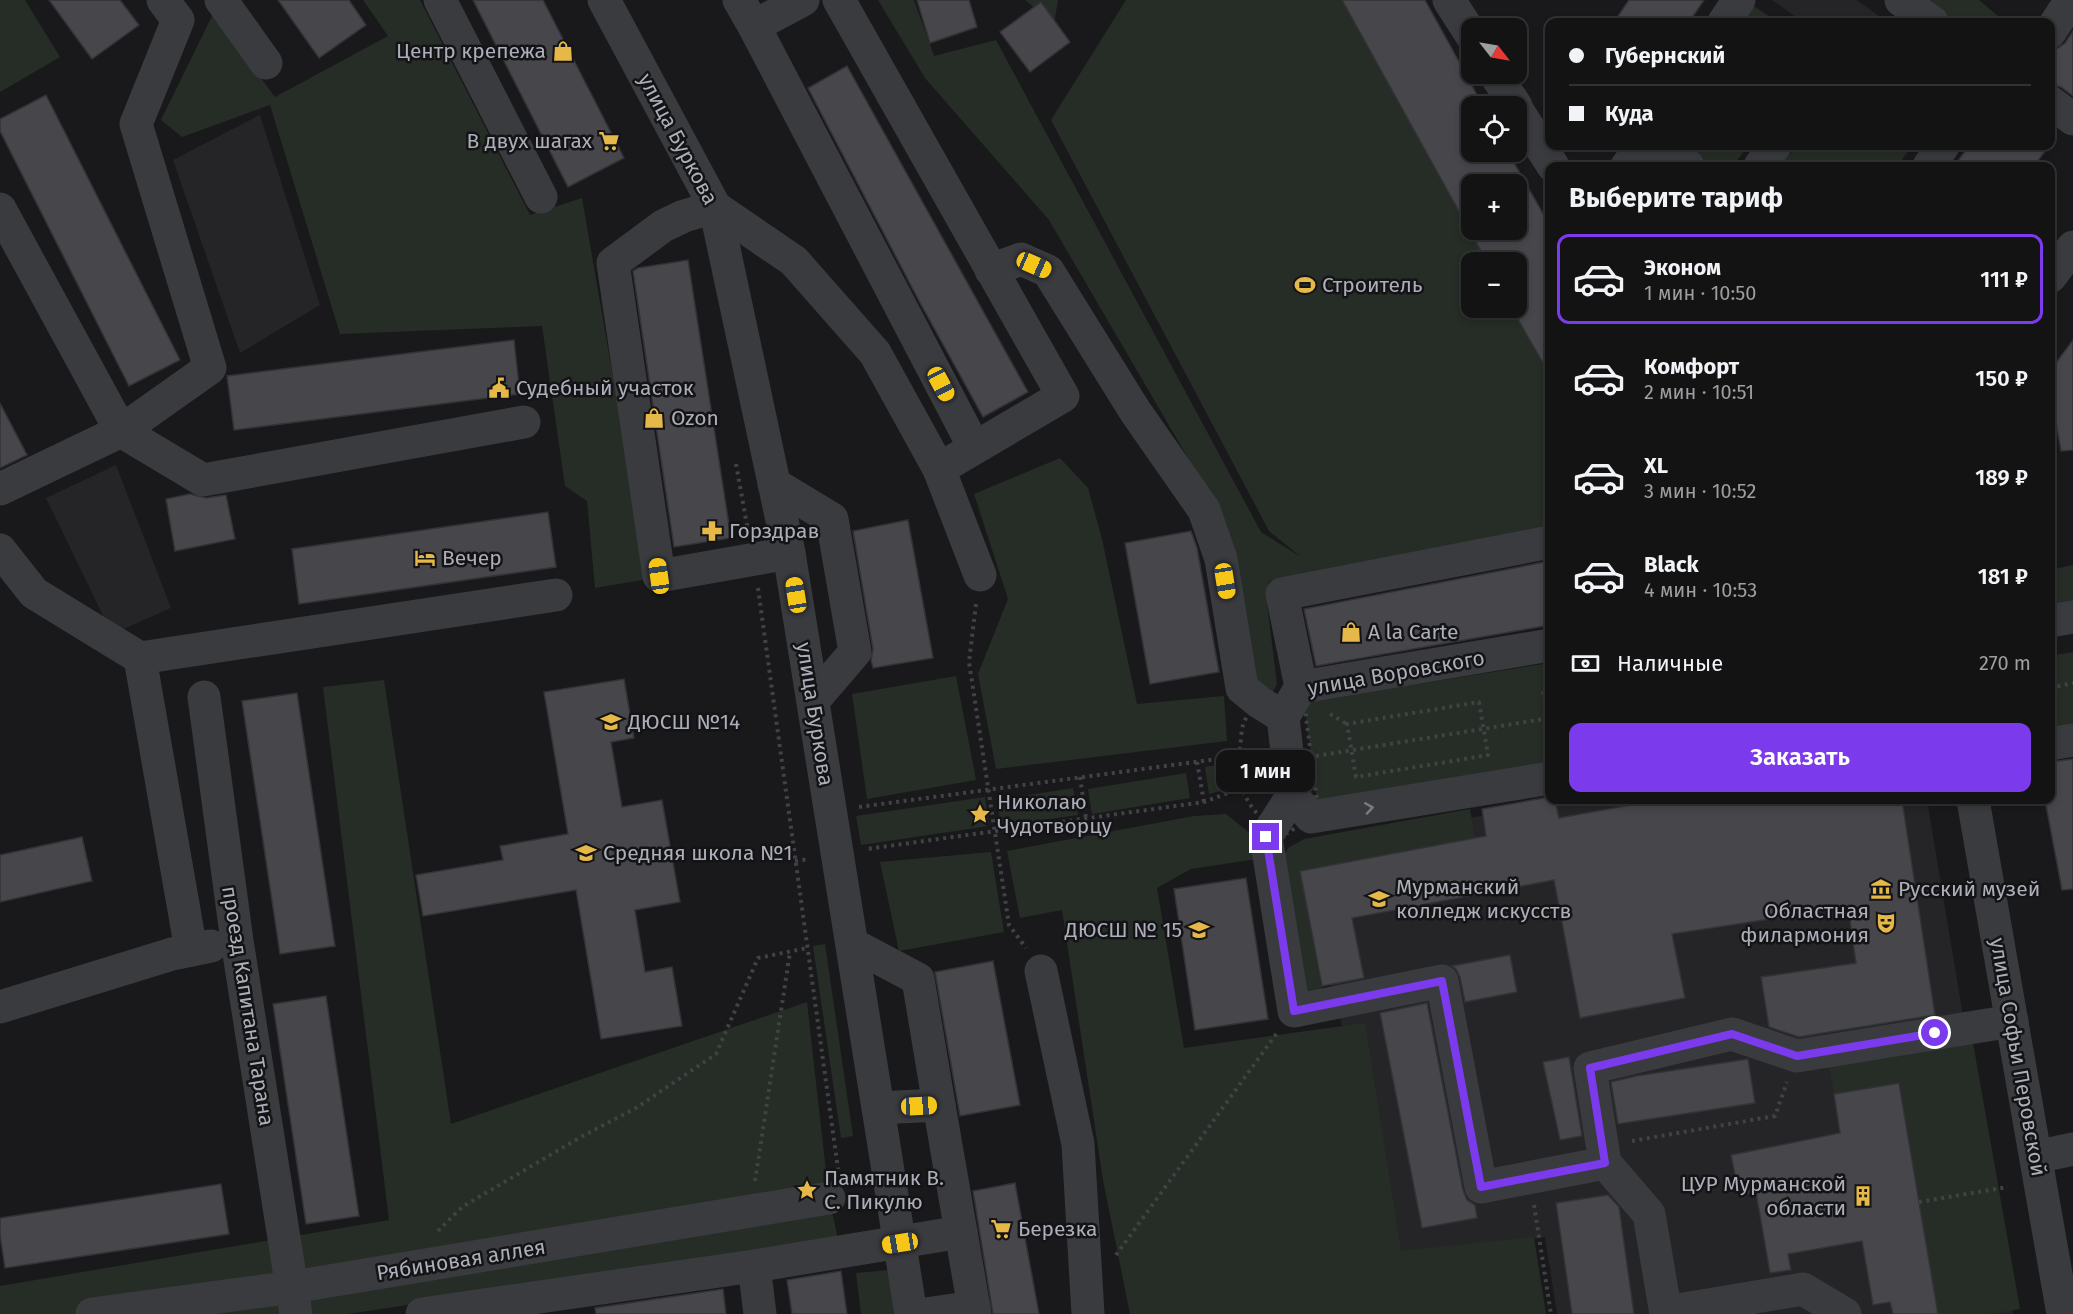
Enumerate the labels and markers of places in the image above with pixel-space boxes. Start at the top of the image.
place label: Центр крепежа [396,38,546,64]
shop icon: Центр крепежа [551,39,575,63]
place label: В двух шагах [466,128,593,154]
supermarket icon: В двух шагах [597,129,621,153]
place label: Строитель [1322,272,1423,298]
sports icon: Строитель [1293,273,1317,297]
place label: Судебный участок [516,375,694,401]
public building icon: Судебный участок [487,376,511,400]
place label: Ozon [671,405,719,431]
shop icon: Ozon [642,406,666,430]
place label: Горздрав [729,518,819,544]
pharmacy icon: Горздрав [700,519,724,543]
place label: Вечер [442,545,502,571]
hotel icon: Вечер [413,546,437,570]
place label: A la Carte [1368,619,1458,645]
shop icon: A la Carte [1339,620,1363,644]
place label: ДЮСШ №14 [627,709,740,735]
school or university icon: ДЮСШ №14 [599,710,623,734]
place label: Николаю Чудотворцу [997,789,1112,839]
place icon: Николаю Чудотворцу [968,802,992,826]
place label: Средняя школа №1 [603,840,793,866]
school or university icon: Средняя школа №1 [574,841,598,865]
place label: Мурманский колледж искусств [1396,874,1571,924]
place label: Русский музей [1898,876,2040,902]
museum icon: Русский музей [1869,877,1893,901]
school or university icon: Мурманский колледж искусств [1367,887,1391,911]
place label: Областная филармония [1740,898,1869,948]
theatre icon: Областная филармония [1874,911,1898,935]
place label: ДЮСШ № 15 [1064,917,1182,943]
school or university icon: ДЮСШ № 15 [1187,918,1211,942]
place label: Памятник В. С. Пикулю [824,1165,944,1215]
place label: ЦУР Мурманской области [1681,1171,1846,1221]
place icon: Памятник В. С. Пикулю [795,1178,819,1202]
building icon: ЦУР Мурманской области [1851,1184,1875,1208]
place label: Березка [1018,1216,1098,1242]
supermarket icon: Березка [989,1217,1013,1241]

